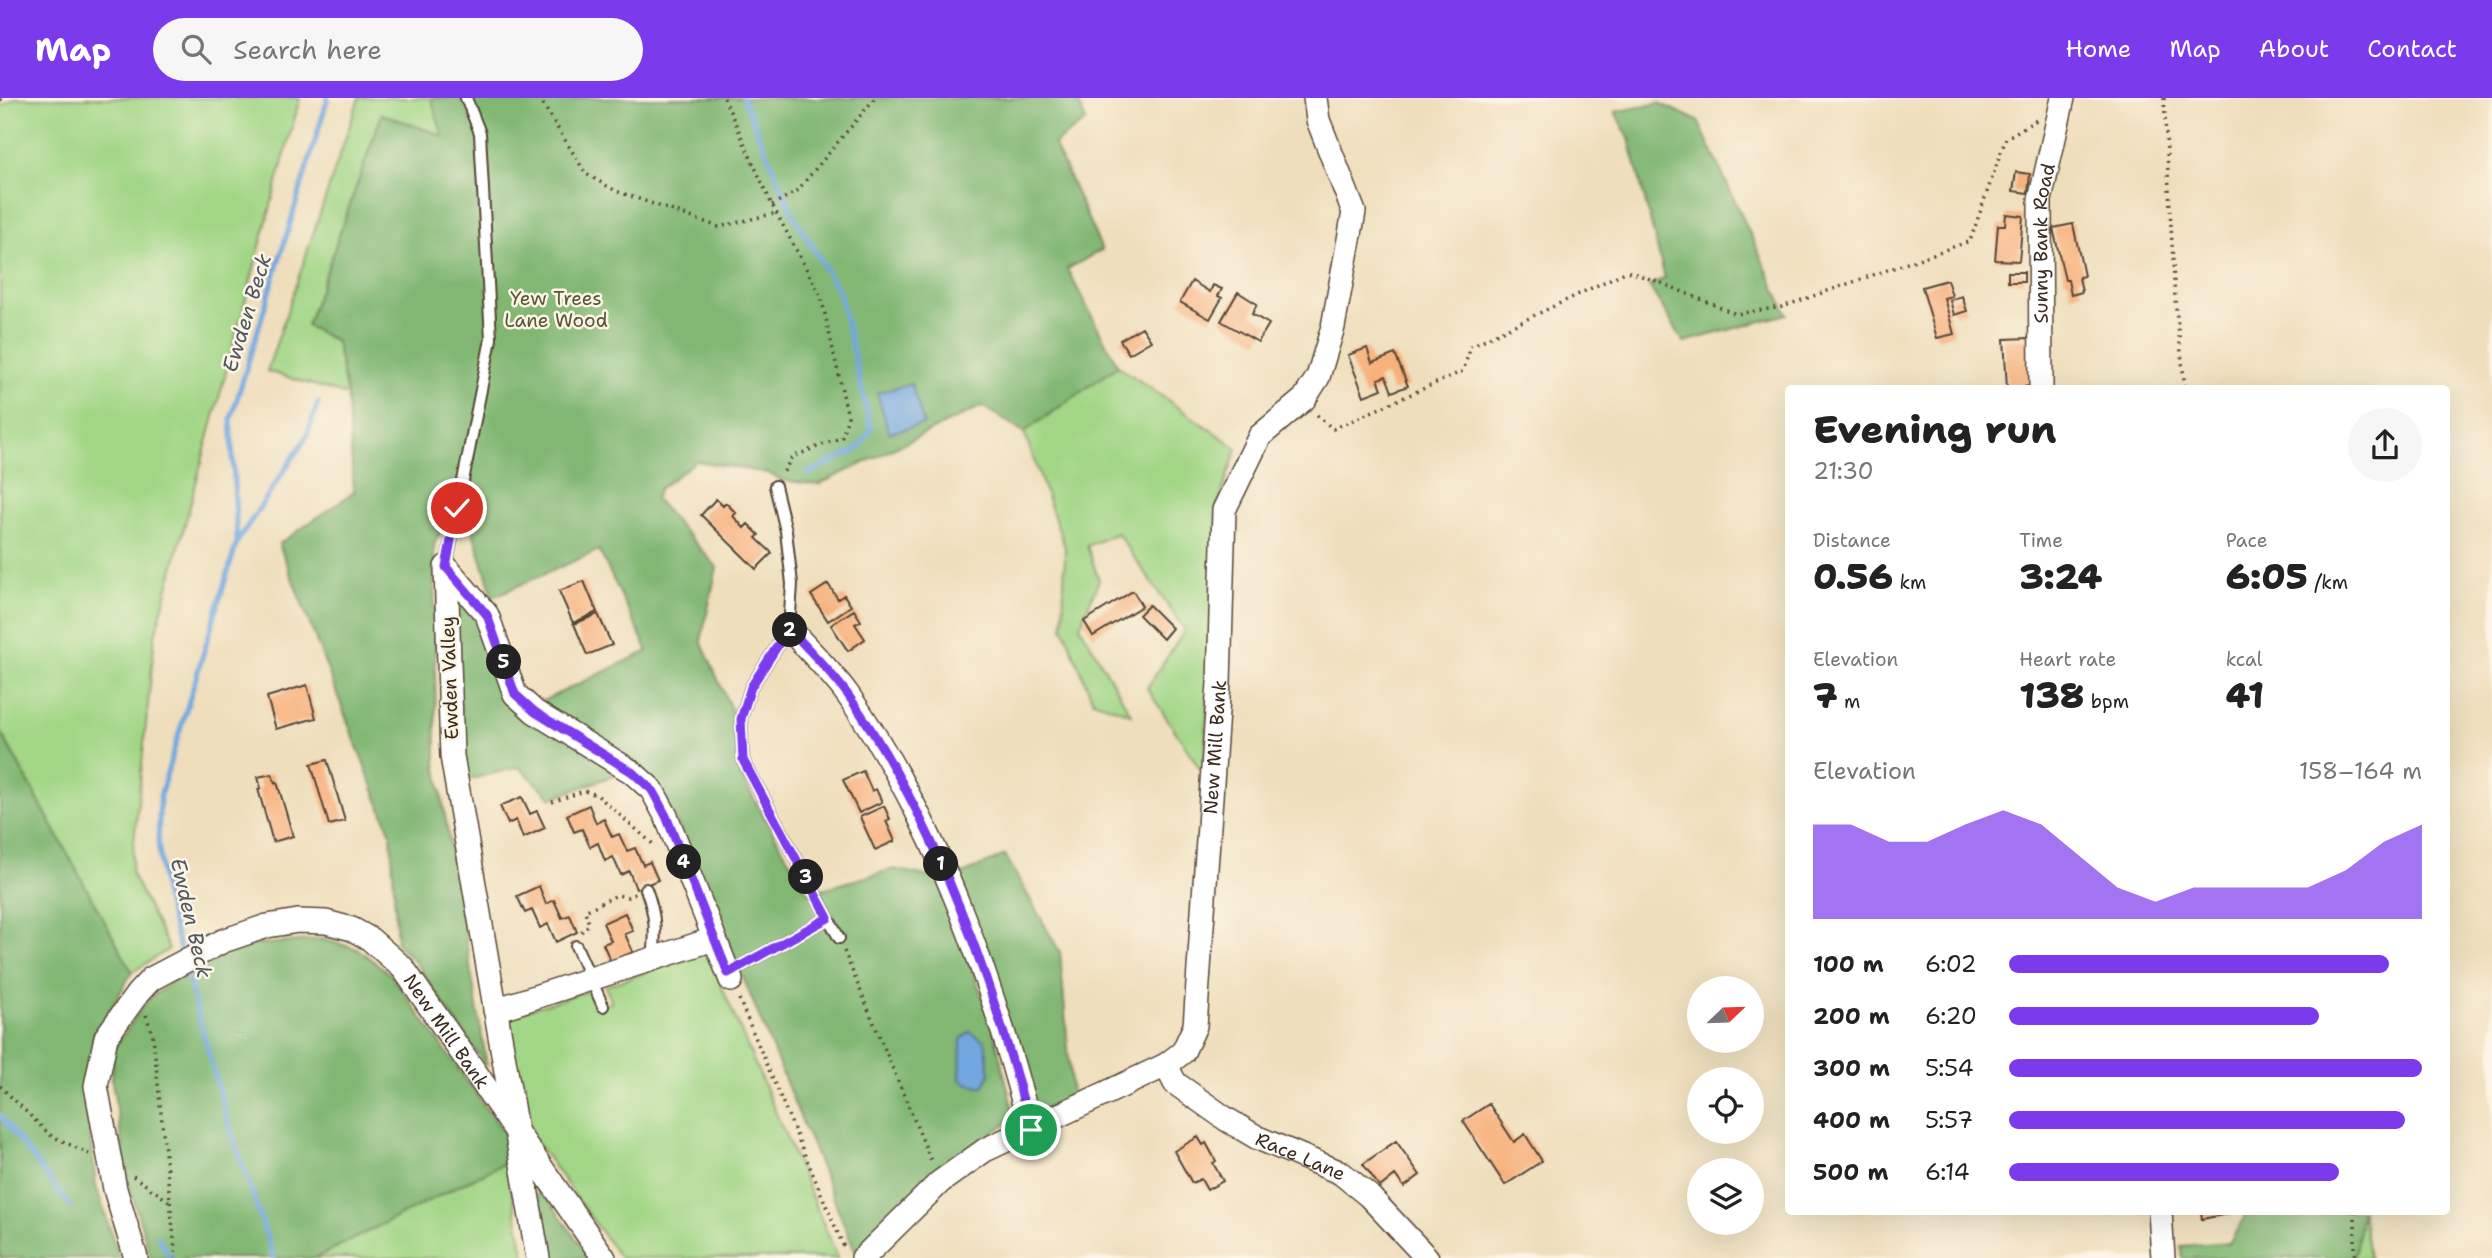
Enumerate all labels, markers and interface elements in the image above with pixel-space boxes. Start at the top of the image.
search box [153,18,643,81]
text: Map [35,27,111,72]
icon: search [177,30,215,68]
text: Search here [233,32,382,67]
text: Home [2065,33,2131,65]
text: Map [2169,33,2221,65]
text: About [2259,33,2329,65]
text: Contact [2367,33,2457,65]
street label: Sunny Bank Road [2028,161,2061,324]
water label: Ewden Beck [216,250,278,376]
park label: Yew Trees Lane Wood [504,286,608,333]
text: Evening run [1813,404,2056,455]
button: share [2348,408,2422,482]
text: 21:30 [1813,456,1874,486]
pin [427,478,487,538]
icon: check [438,489,476,527]
text: Distance [1813,528,1891,553]
text: Time [2019,528,2063,553]
text: Pace [2226,528,2267,553]
text: 0.56 [1813,553,1893,600]
text: 3:24 [2019,553,2102,600]
text: 6:05 [2226,553,2308,600]
text: km [1893,570,1926,595]
text: /km [2308,570,2348,595]
pin: 2 [772,612,808,648]
street label: Ewden Valley [435,616,464,740]
text: 2 [783,617,796,642]
pin: 5 [486,644,522,680]
text: Elevation [1813,647,1898,672]
text: Heart rate [2019,647,2116,672]
text: kcal [2226,647,2263,672]
text: 5 [498,649,509,674]
text: 7 [1813,672,1838,719]
text: 138 [2019,672,2084,719]
text: 41 [2226,672,2264,719]
street label: New Mill Bank [1198,679,1232,815]
text: m [1838,689,1860,714]
text: bpm [2084,689,2129,714]
text: Elevation [1813,756,1916,786]
text: 158–164 m [2299,756,2422,786]
pin: 4 [666,844,702,880]
pin: 1 [923,846,958,882]
text: 4 [677,849,690,874]
text: 1 [936,851,945,876]
water label: Ewden Beck [164,855,218,981]
pin: 3 [788,860,824,894]
text: 3 [799,864,812,889]
text: 100 m [1813,949,1884,979]
text: 6:02 [1925,949,1977,979]
street label: New Mill Bank [398,969,495,1094]
north arrow [1687,976,1764,1054]
map controls [1687,976,1764,1235]
text: 200 m [1813,1001,1890,1031]
text: 6:20 [1925,1001,1977,1031]
text: 300 m [1813,1053,1890,1083]
text: 5:54 [1925,1053,1974,1083]
button: locate [1687,1067,1764,1144]
pin [1001,1100,1061,1160]
text: 400 m [1813,1105,1890,1135]
text: 5:57 [1925,1105,1973,1135]
icon: arrive [1012,1111,1050,1149]
street label: Race Lane [1252,1126,1349,1186]
text: 500 m [1813,1157,1888,1187]
text: 6:14 [1925,1157,1970,1187]
button: layers [1687,1158,1764,1235]

